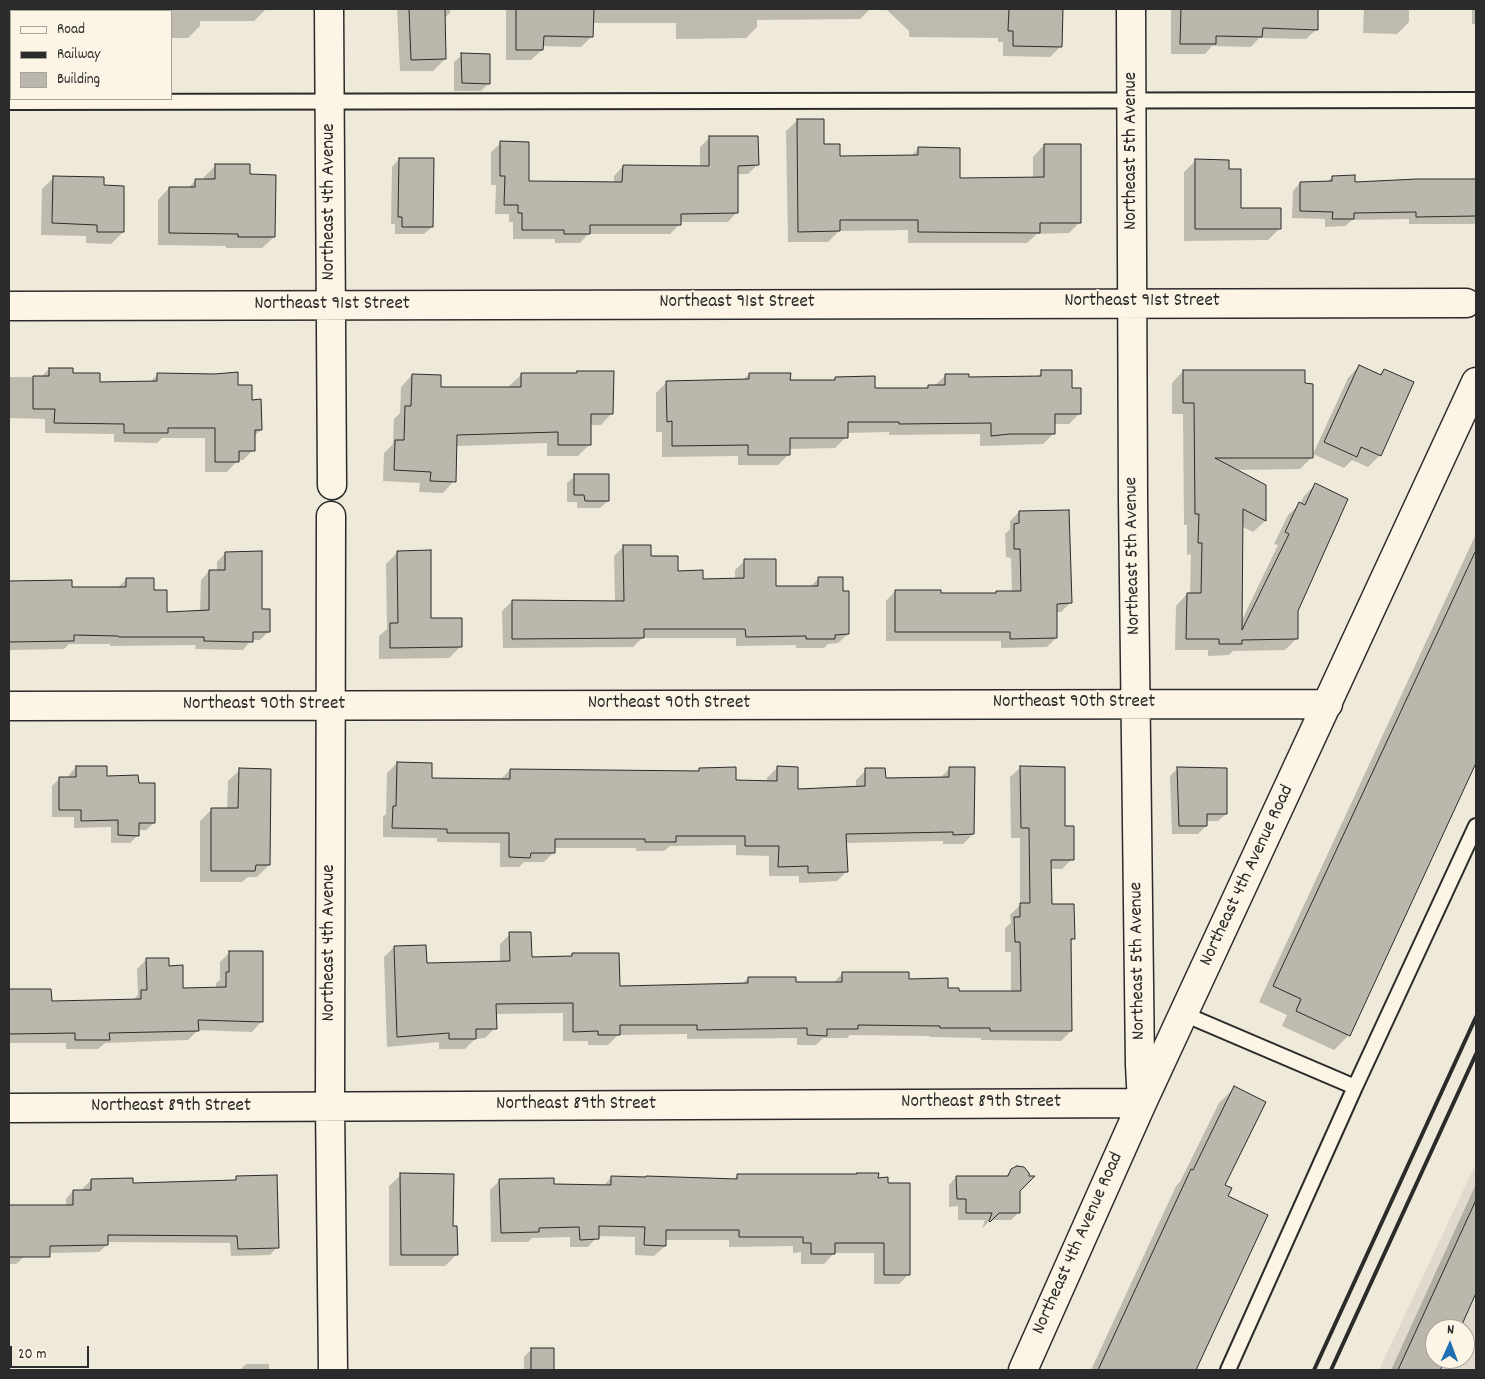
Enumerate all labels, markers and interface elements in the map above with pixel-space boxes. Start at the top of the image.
legend [10,10,172,100]
text: Road [57,19,85,41]
text: Railway [57,44,100,66]
text: Building [57,69,100,91]
street label: Northeast 5th Avenue [1121,72,1143,230]
street label: Northeast 4th Avenue [319,123,341,281]
street label: Northeast 91st Street [1064,291,1220,313]
street label: Northeast 91st Street [659,292,815,314]
street label: Northeast 91st Street [254,294,410,316]
street label: Northeast 5th Avenue [1121,477,1147,635]
street label: Northeast 90th Street [993,692,1155,714]
street label: Northeast 90th Street [588,693,750,715]
street label: Northeast 90th Street [183,694,345,716]
street label: Northeast 4th Avenue Road [1196,782,1300,970]
street label: Northeast 4th Avenue [319,864,341,1022]
street label: Northeast 5th Avenue [1126,882,1152,1040]
street label: Northeast 89th Street [901,1092,1061,1114]
street label: Northeast 89th Street [496,1094,656,1116]
street label: Northeast 89th Street [91,1096,251,1118]
street label: Northeast 4th Avenue Road [1029,1149,1129,1339]
north arrow [1425,1319,1475,1369]
text: N [1447,1320,1454,1340]
scale bar [12,1336,91,1368]
text: 20 m [18,1344,46,1366]

